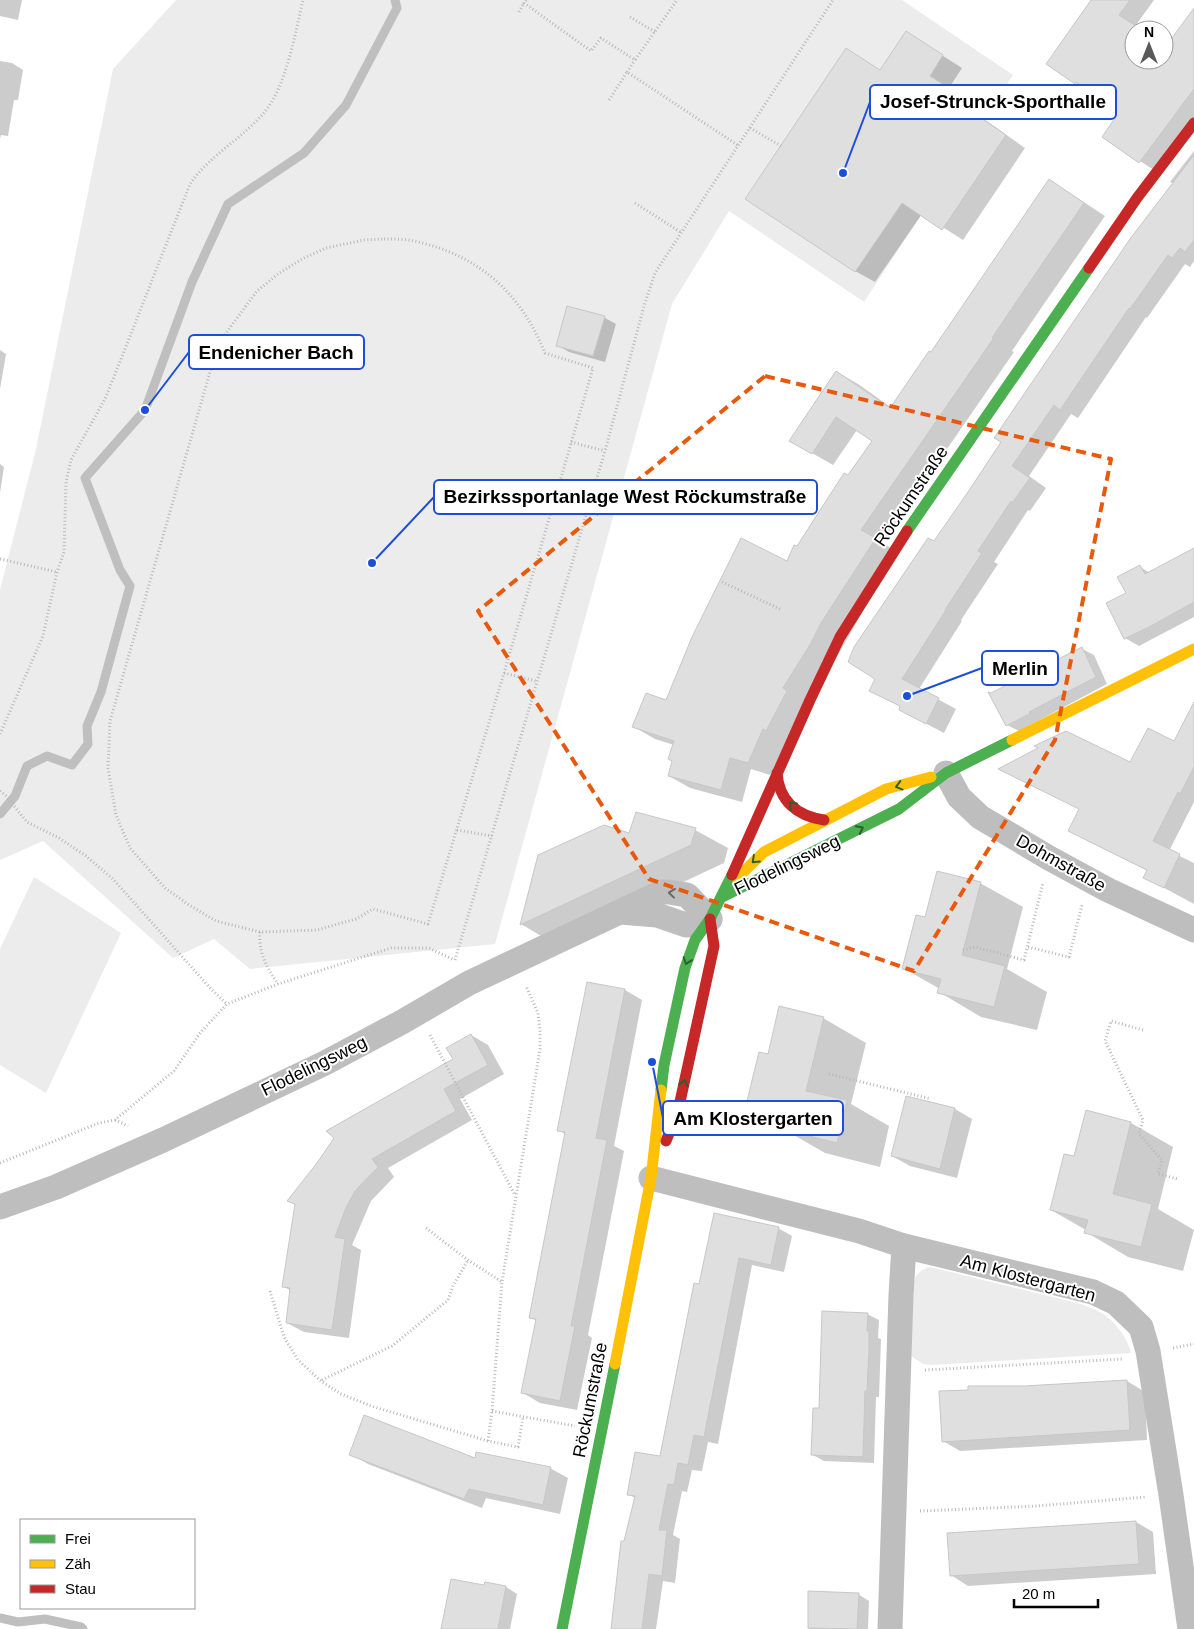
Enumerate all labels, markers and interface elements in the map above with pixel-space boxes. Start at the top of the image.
north arrow [1124,20,1174,70]
text: N [1144,24,1154,40]
callout: Josef-Strunck-Sporthalle [870,85,1116,119]
text: Josef-Strunck-Sporthalle [880,91,1106,112]
callout: Endenicher Bach [189,335,364,369]
text: Endenicher Bach [198,342,354,363]
street label: Röckumstraße [870,442,952,550]
callout: Bezirkssportanlage West Röckumstraße [434,480,817,514]
text: Bezirkssportanlage West Röckumstraße [444,486,806,507]
callout: Merlin [982,651,1058,685]
text: Merlin [992,658,1048,679]
one-way arrow [895,780,904,791]
one-way arrow [788,802,797,811]
one-way arrow [854,825,863,835]
street label: Dohmstraße [1013,830,1109,896]
street label: Flodelingsweg [731,831,843,899]
one-way arrow [752,854,761,863]
one-way arrow [668,888,676,899]
one-way arrow [683,957,693,965]
street label: Flodelingsweg [258,1032,370,1100]
one-way arrow [678,1078,689,1087]
callout: Am Klostergarten [663,1101,843,1135]
text: Am Klostergarten [673,1108,833,1129]
street label: Am Klostergarten [958,1250,1098,1306]
street label: Röckumstraße [569,1341,611,1459]
legend [20,1519,195,1609]
text: Frei [65,1530,91,1547]
text: Zäh [65,1555,91,1572]
scale bar [1014,1576,1098,1608]
text: Stau [65,1580,96,1597]
text: 20 m [1022,1585,1055,1602]

